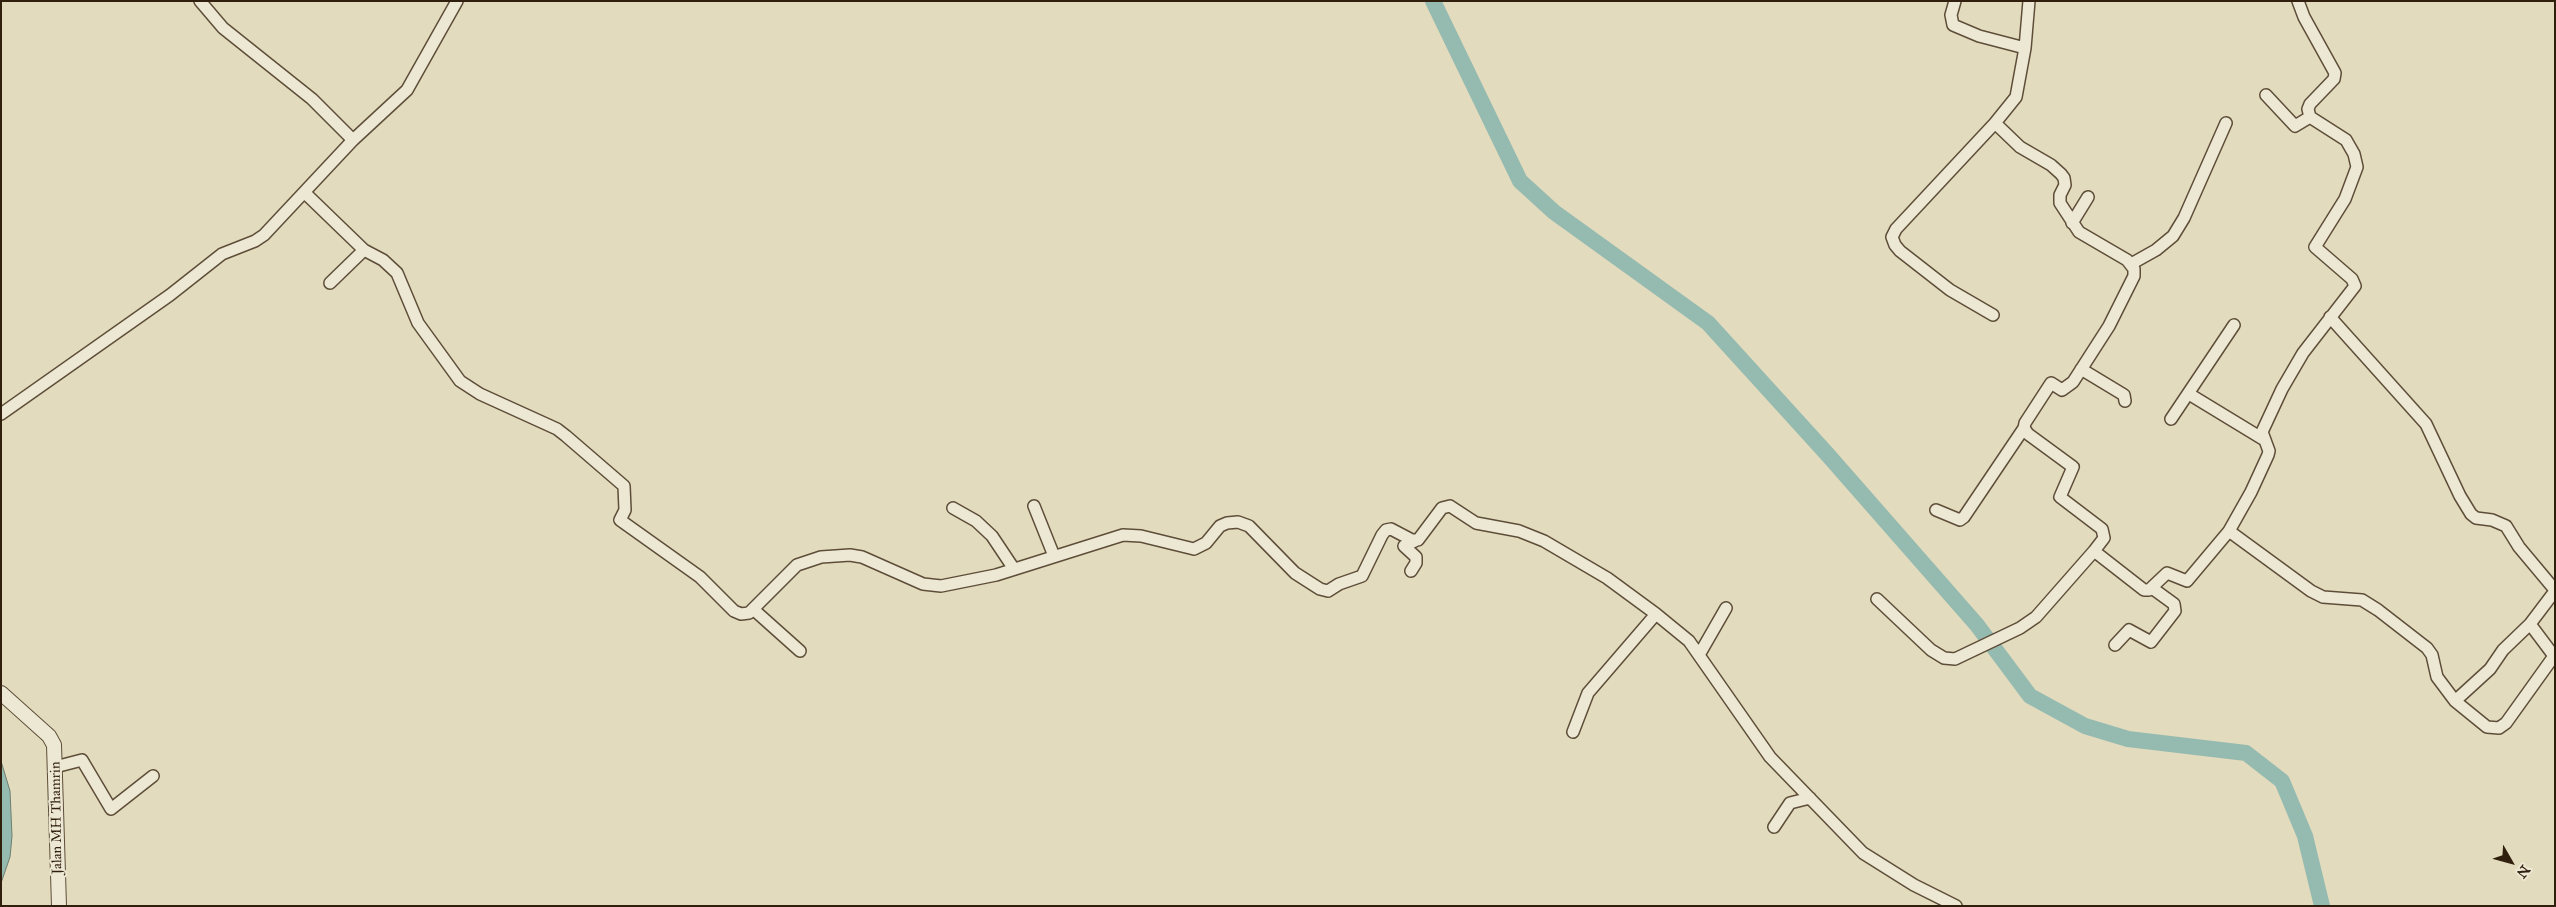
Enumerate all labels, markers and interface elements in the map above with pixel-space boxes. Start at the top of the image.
street label: Jalan MH Thamrin [48,761,66,875]
north arrow [2486,837,2536,887]
text: N [2513,862,2534,881]

